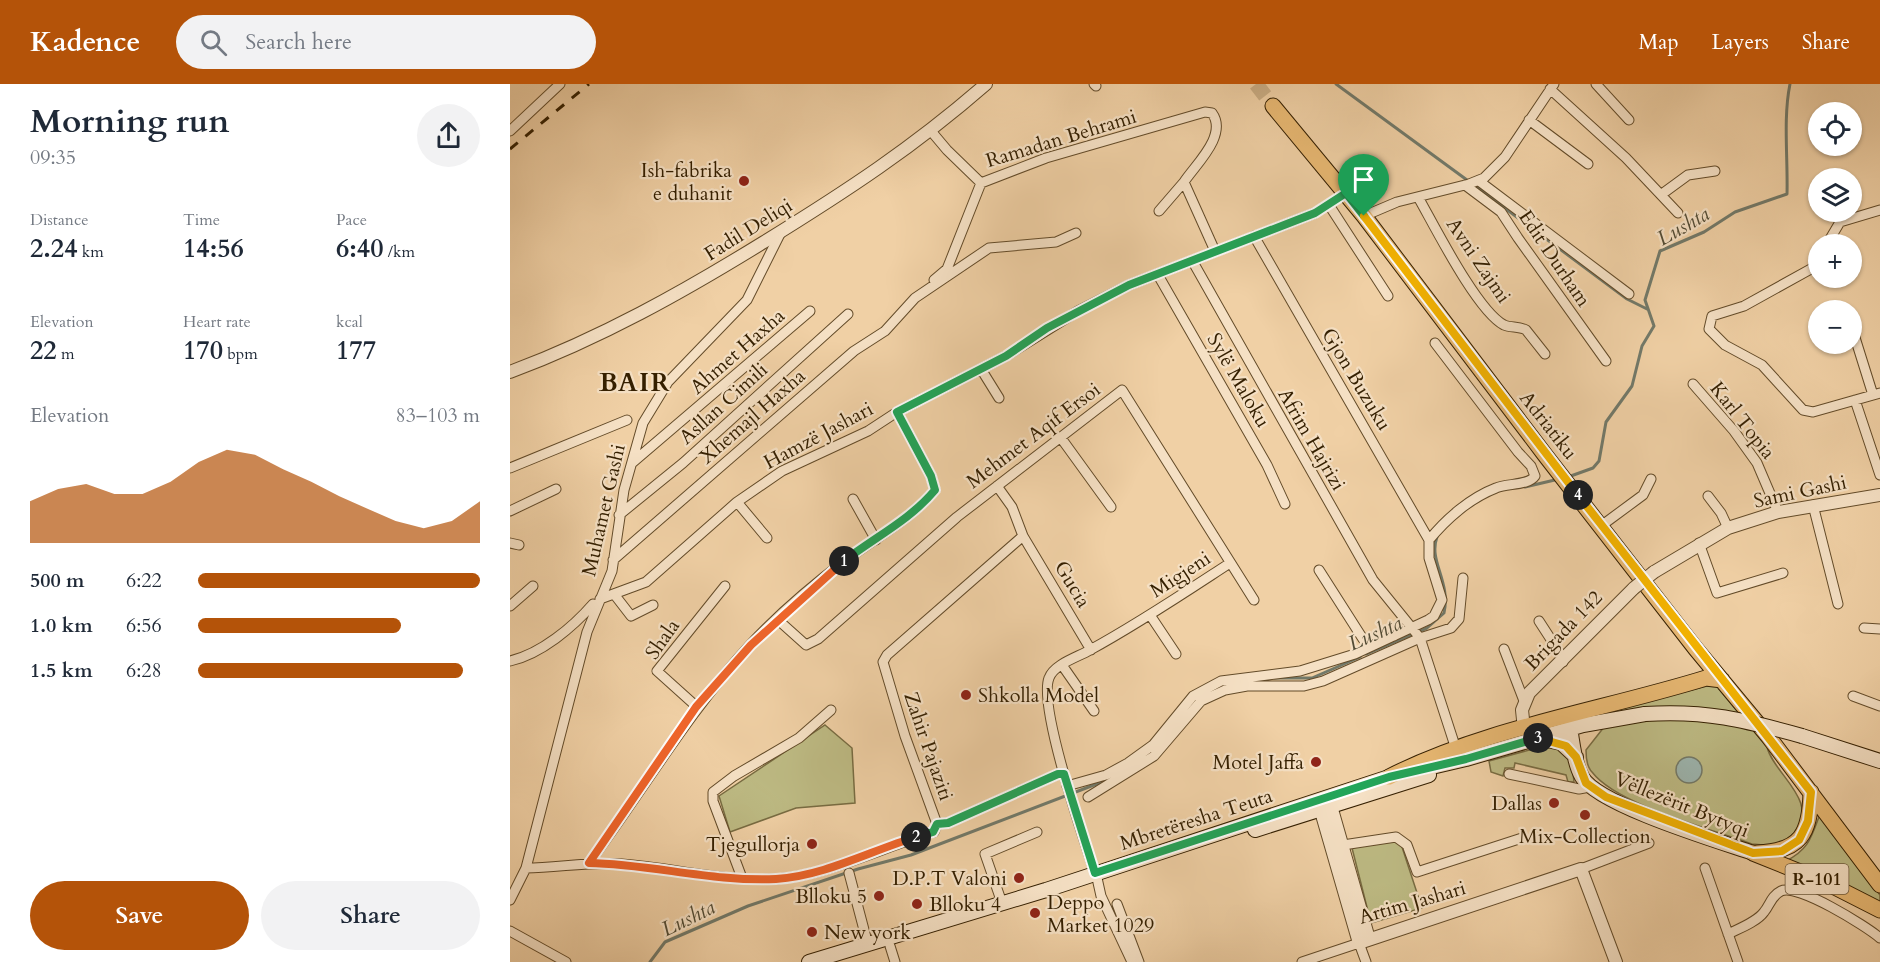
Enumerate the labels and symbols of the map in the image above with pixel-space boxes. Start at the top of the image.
street label: Ramadan Behrami [983,103,1140,174]
pin [1338,154,1389,216]
place label: Ish-fabrika e duhanit [641,157,733,207]
marker: Ish-fabrika e duhanit [737,174,751,188]
street label: Fadil Deliqi [699,192,798,267]
water label: Lushta [1652,200,1715,253]
street label: Edit Durham [1512,205,1597,312]
street label: Avni Zajmi [1440,212,1517,309]
street label: Ahmet Haxha [684,302,791,400]
street label: Gjon Buzuku [1315,323,1398,436]
street label: Sylë Maloku [1201,328,1277,433]
street label: Asllan Cimili [673,356,774,450]
street label: Xhemajl Haxha [694,363,811,470]
district label: BAIR [599,365,671,400]
street label: Mehmet Aqif Ersoi [961,376,1106,495]
street label: Karl Topia [1704,376,1782,465]
street label: Afrim Hajrizi [1271,383,1352,496]
street label: Adriatiku [1513,385,1584,465]
street label: Hamzë Jashari [759,395,878,476]
street label: Muhamet Gashi [575,441,632,579]
street label: Sami Gashi [1751,468,1849,515]
pin: 4 [1563,480,1593,510]
street label: Migjeni [1145,545,1216,604]
pin: 1 [829,546,859,576]
street label: Gucia [1048,556,1097,613]
street label: Brigada 142 [1518,584,1608,676]
water label: Lushta [1343,609,1407,658]
street label: Shala [639,613,686,665]
place label: Shkolla Model [978,682,1099,709]
street label: Zahir Pajaziti [897,688,960,805]
marker: Shkolla Model [959,688,973,702]
pin: 3 [1523,723,1553,753]
place label: Motel Jaffa [1212,749,1304,776]
marker: Motel Jaffa [1309,755,1323,769]
street label: Vëllezërit Bytyqi [1610,765,1754,844]
street label: Mbretëresha Teuta [1116,782,1276,857]
place label: Dallas [1492,790,1542,817]
marker: Dallas [1547,796,1561,810]
marker: Mix-Collection [1578,808,1592,822]
pin: 2 [901,822,931,852]
place label: Mix-Collection [1519,823,1652,850]
place label: Tjegullorja [706,831,800,858]
marker: Tjegullorja [805,837,819,851]
road number: R-101 [1786,864,1848,894]
place label: D.P.T Valoni [892,865,1007,892]
marker: D.P.T Valoni [1012,871,1026,885]
street label: Artim Jashari [1355,874,1469,931]
place label: Blloku 5 [795,883,867,910]
marker: Blloku 5 [872,889,886,903]
place label: Deppo Market 1029 [1047,889,1154,939]
place label: Blloku 4 [929,891,1001,918]
water label: Lushta [656,893,720,944]
marker: Blloku 4 [910,897,924,911]
marker: Deppo Market 1029 [1028,906,1042,920]
place label: New york [824,919,911,946]
marker: New york [805,925,819,939]

